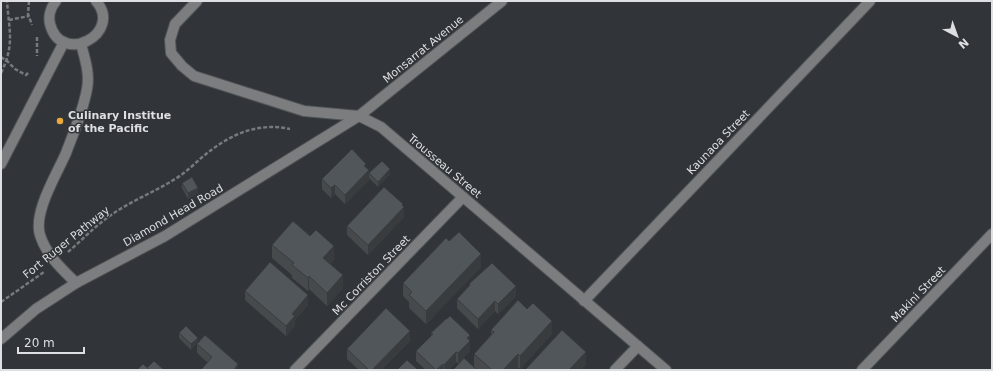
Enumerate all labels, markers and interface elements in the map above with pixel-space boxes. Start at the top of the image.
street label: Monsarrat Avenue [380,13,466,86]
north arrow [937,16,977,56]
text: N [955,35,971,51]
street label: Kaunaoa Street [684,107,753,177]
place label: Culinary Institue of the Pacific [68,109,171,135]
marker: Culinary Institue of the Pacific [55,116,65,126]
street label: Trousseau Street [405,131,485,201]
street label: Diamond Head Road [121,182,225,249]
street label: Fort Ruger Pathway [21,203,112,281]
street label: Mc Corriston Street [330,232,413,318]
street label: Makini Street [888,263,949,325]
scale bar [18,329,84,355]
text: 20 m [24,336,55,350]

